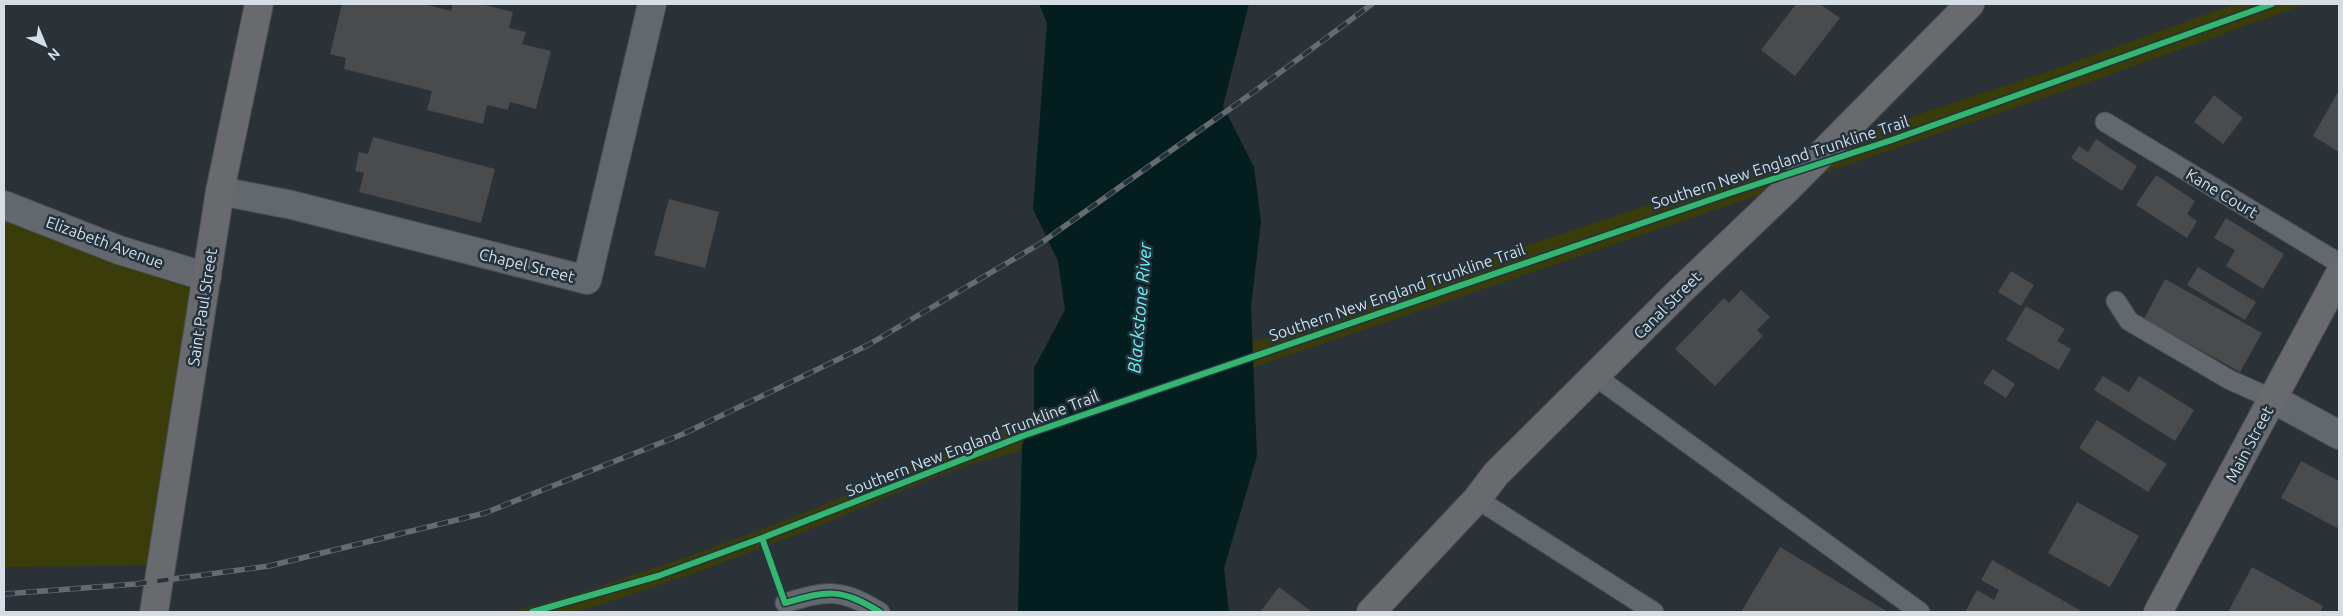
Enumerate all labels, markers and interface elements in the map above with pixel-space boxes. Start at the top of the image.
north arrow [20,20,70,70]
text: N [45,45,63,64]
street label: Southern New England Trunkline Trail [1649,112,1911,212]
street label: Kane Court [2183,165,2262,222]
street label: Elizabeth Avenue [44,212,166,272]
street label: Southern New England Trunkline Trail [1267,240,1527,344]
water label: Blackstone River [1123,241,1155,374]
street label: Chapel Street [477,244,577,286]
street label: Saint Paul Street [184,246,220,367]
street label: Canal Street [1630,267,1705,342]
street label: Southern New England Trunkline Trail [843,386,1101,500]
street label: Main Street [2221,402,2277,485]

